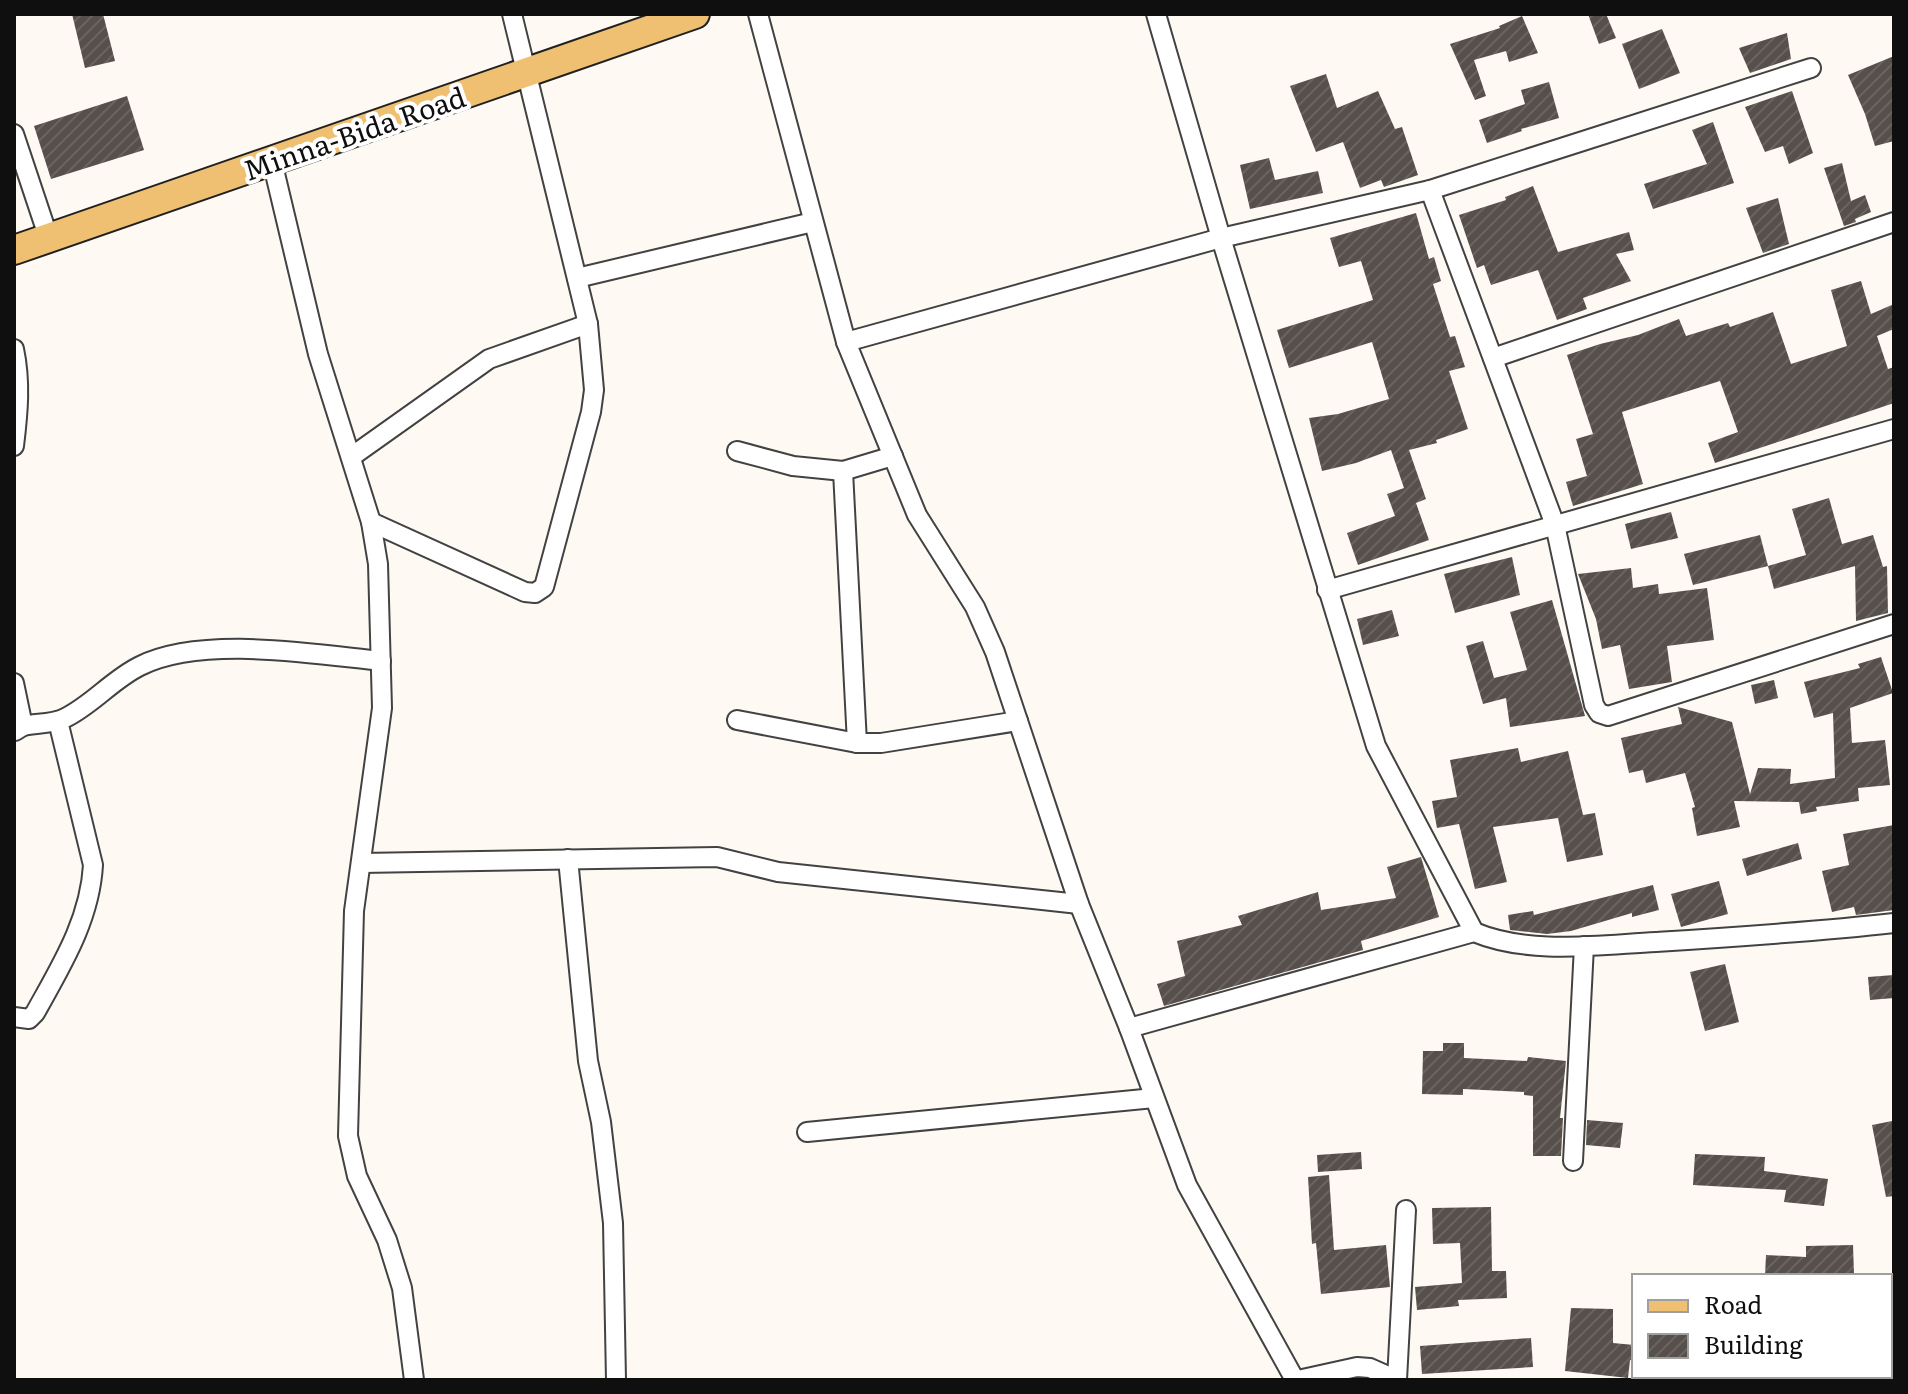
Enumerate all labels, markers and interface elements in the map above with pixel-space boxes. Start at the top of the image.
street label: Minna-Bida Road [237,74,471,190]
legend [1632,1274,1892,1378]
text: Road [1704,1286,1763,1321]
text: Building [1704,1326,1803,1361]

